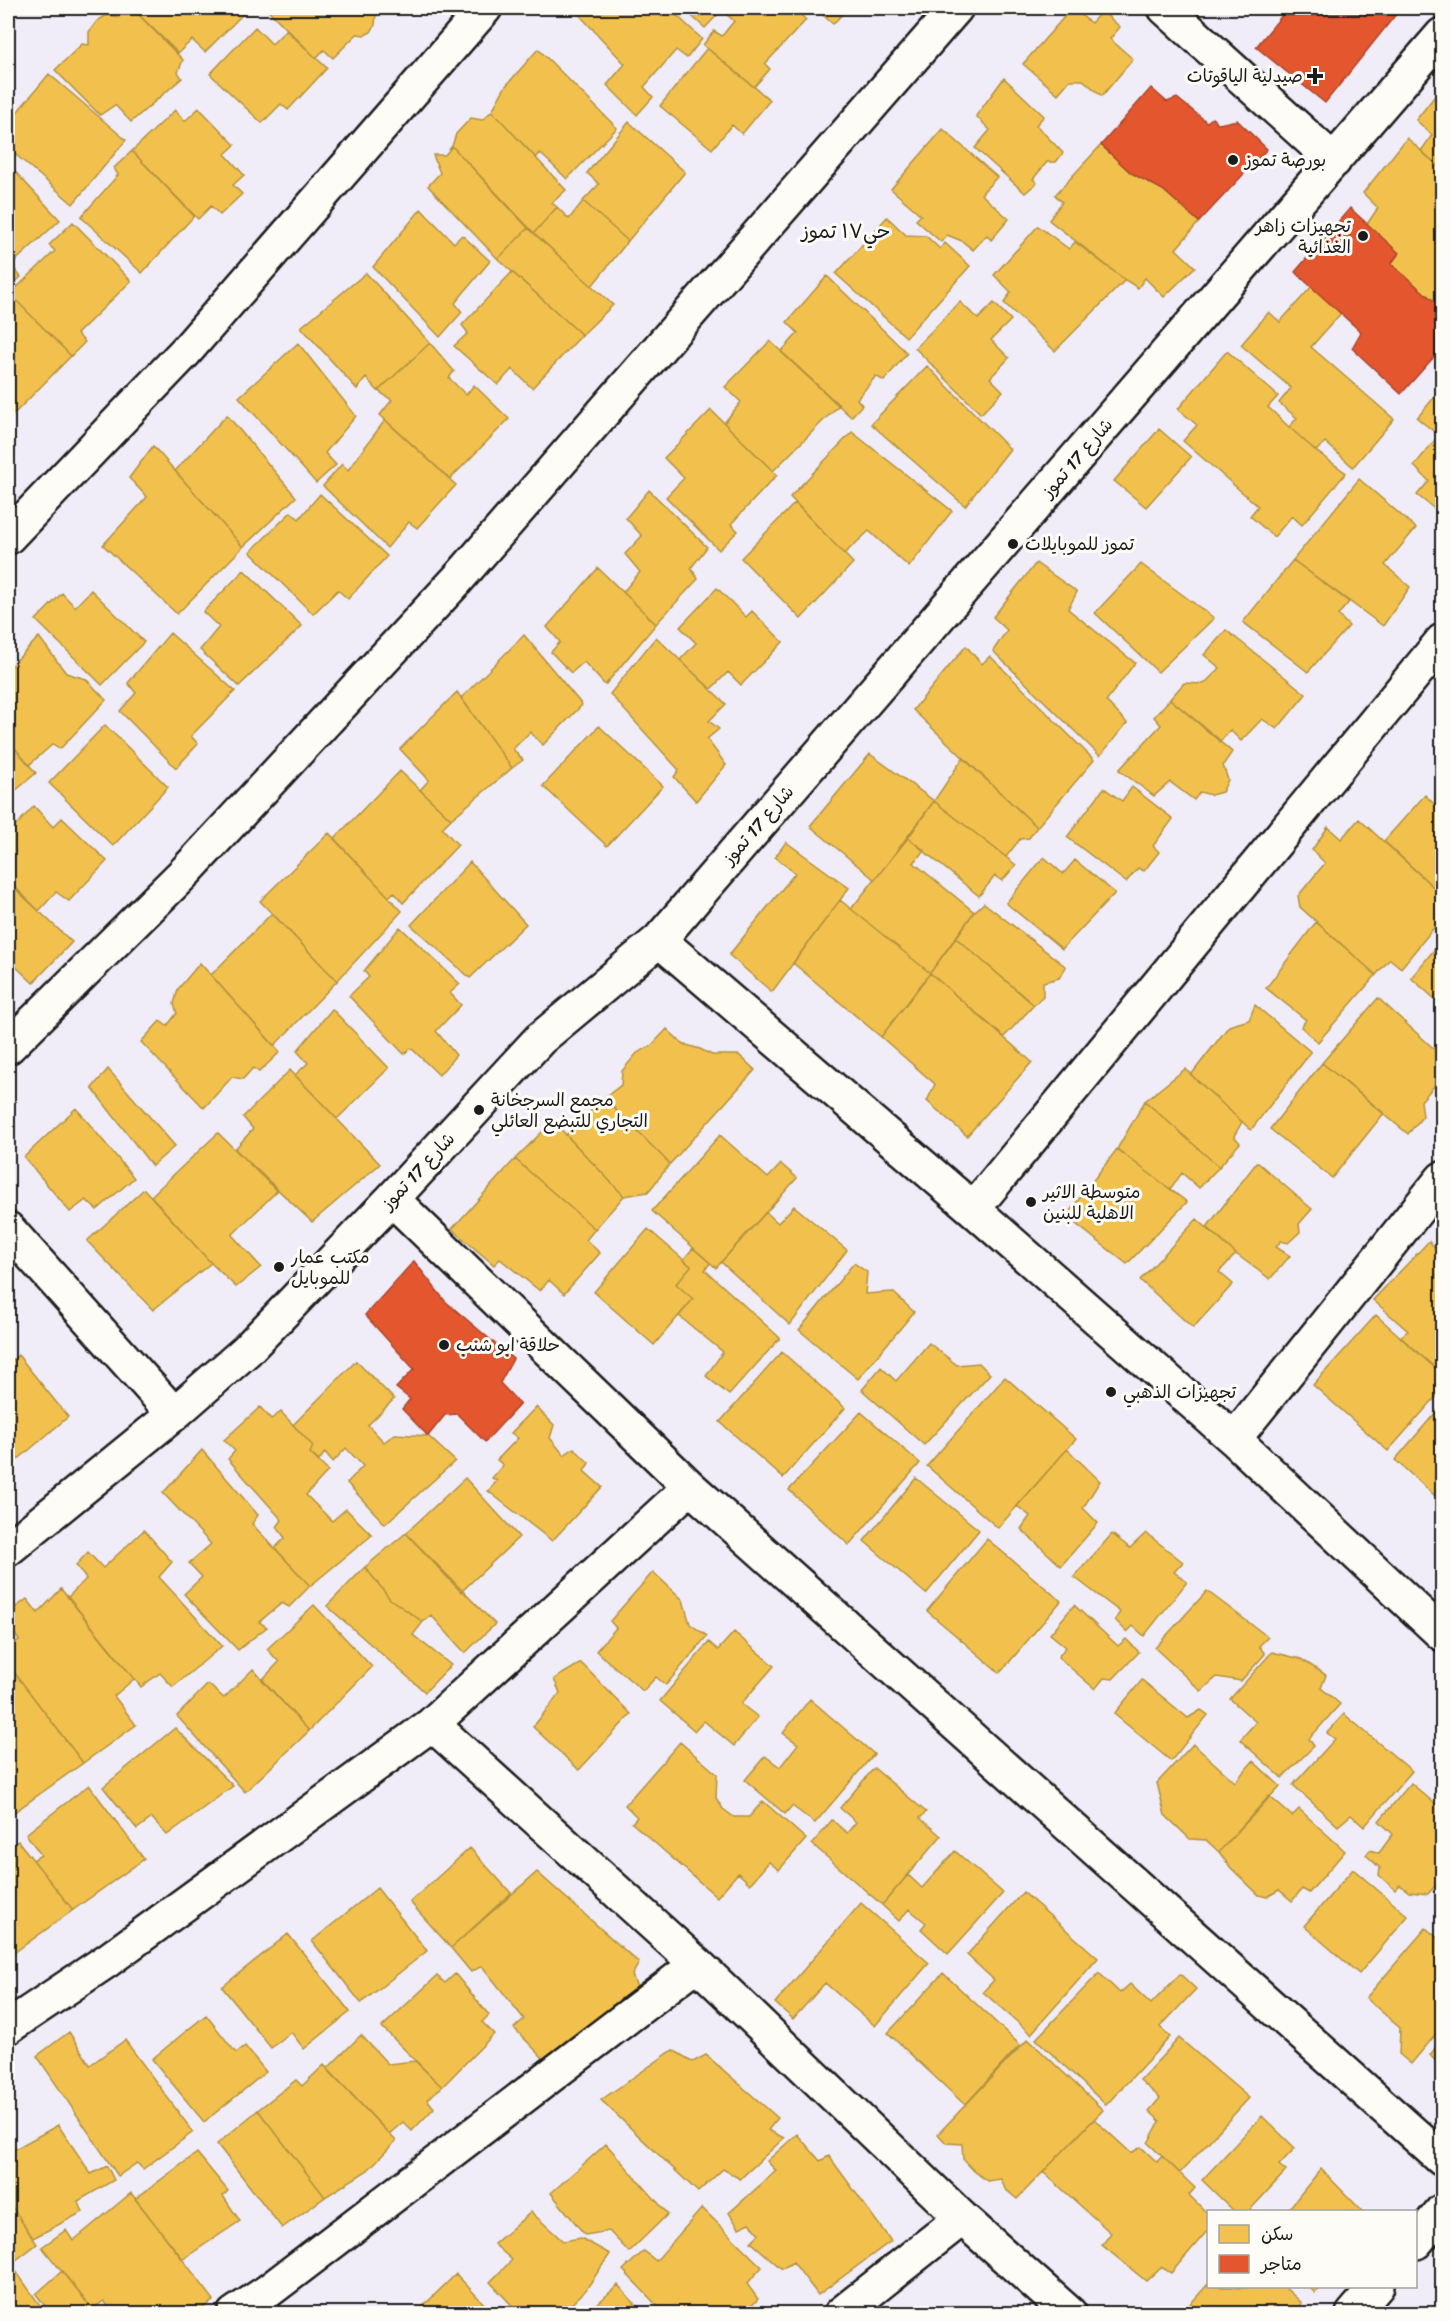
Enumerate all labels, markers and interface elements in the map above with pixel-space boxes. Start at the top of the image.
place label: صيدلية الياقوتات [1187,60,1303,92]
marker: صيدلية الياقوتات [1308,69,1322,83]
place label: بورصة تموز [1243,144,1326,176]
marker: بورصة تموز [1226,153,1240,167]
place label: تجهيزات زاهر الغذائية [1253,210,1352,263]
district label: حي۱۷ تموز [799,214,891,249]
marker: تجهيزات زاهر الغذائية [1356,229,1370,243]
street label: شارع 17 تموز [1032,411,1121,507]
place label: تموز للموبايلات [1025,528,1135,560]
marker: تموز للموبايلات [1006,537,1020,551]
street label: شارع 17 تموز [713,778,802,874]
place label: مجمع السرجخانة التجاري للتبضع العائلي [491,1084,648,1137]
marker: مجمع السرجخانة التجاري للتبضع العائلي [472,1103,486,1117]
street label: شارع 17 تموز [372,1124,463,1219]
place label: متوسطة الاثير الاهلية للبنين [1041,1176,1141,1229]
marker: متوسطة الاثير الاهلية للبنين [1024,1195,1038,1209]
place label: مكتب عمار للموبايل [290,1241,369,1294]
marker: مكتب عمار للموبايل [272,1260,286,1274]
place label: حلاقة ابو شنب [456,1329,560,1361]
marker: حلاقة ابو شنب [437,1338,451,1352]
place label: تجهيزات الذهبي [1123,1376,1237,1408]
marker: تجهيزات الذهبي [1104,1385,1118,1399]
legend [1207,2210,1417,2288]
text: سكن [1261,2218,1293,2250]
text: متاجر [1259,2248,1302,2280]

